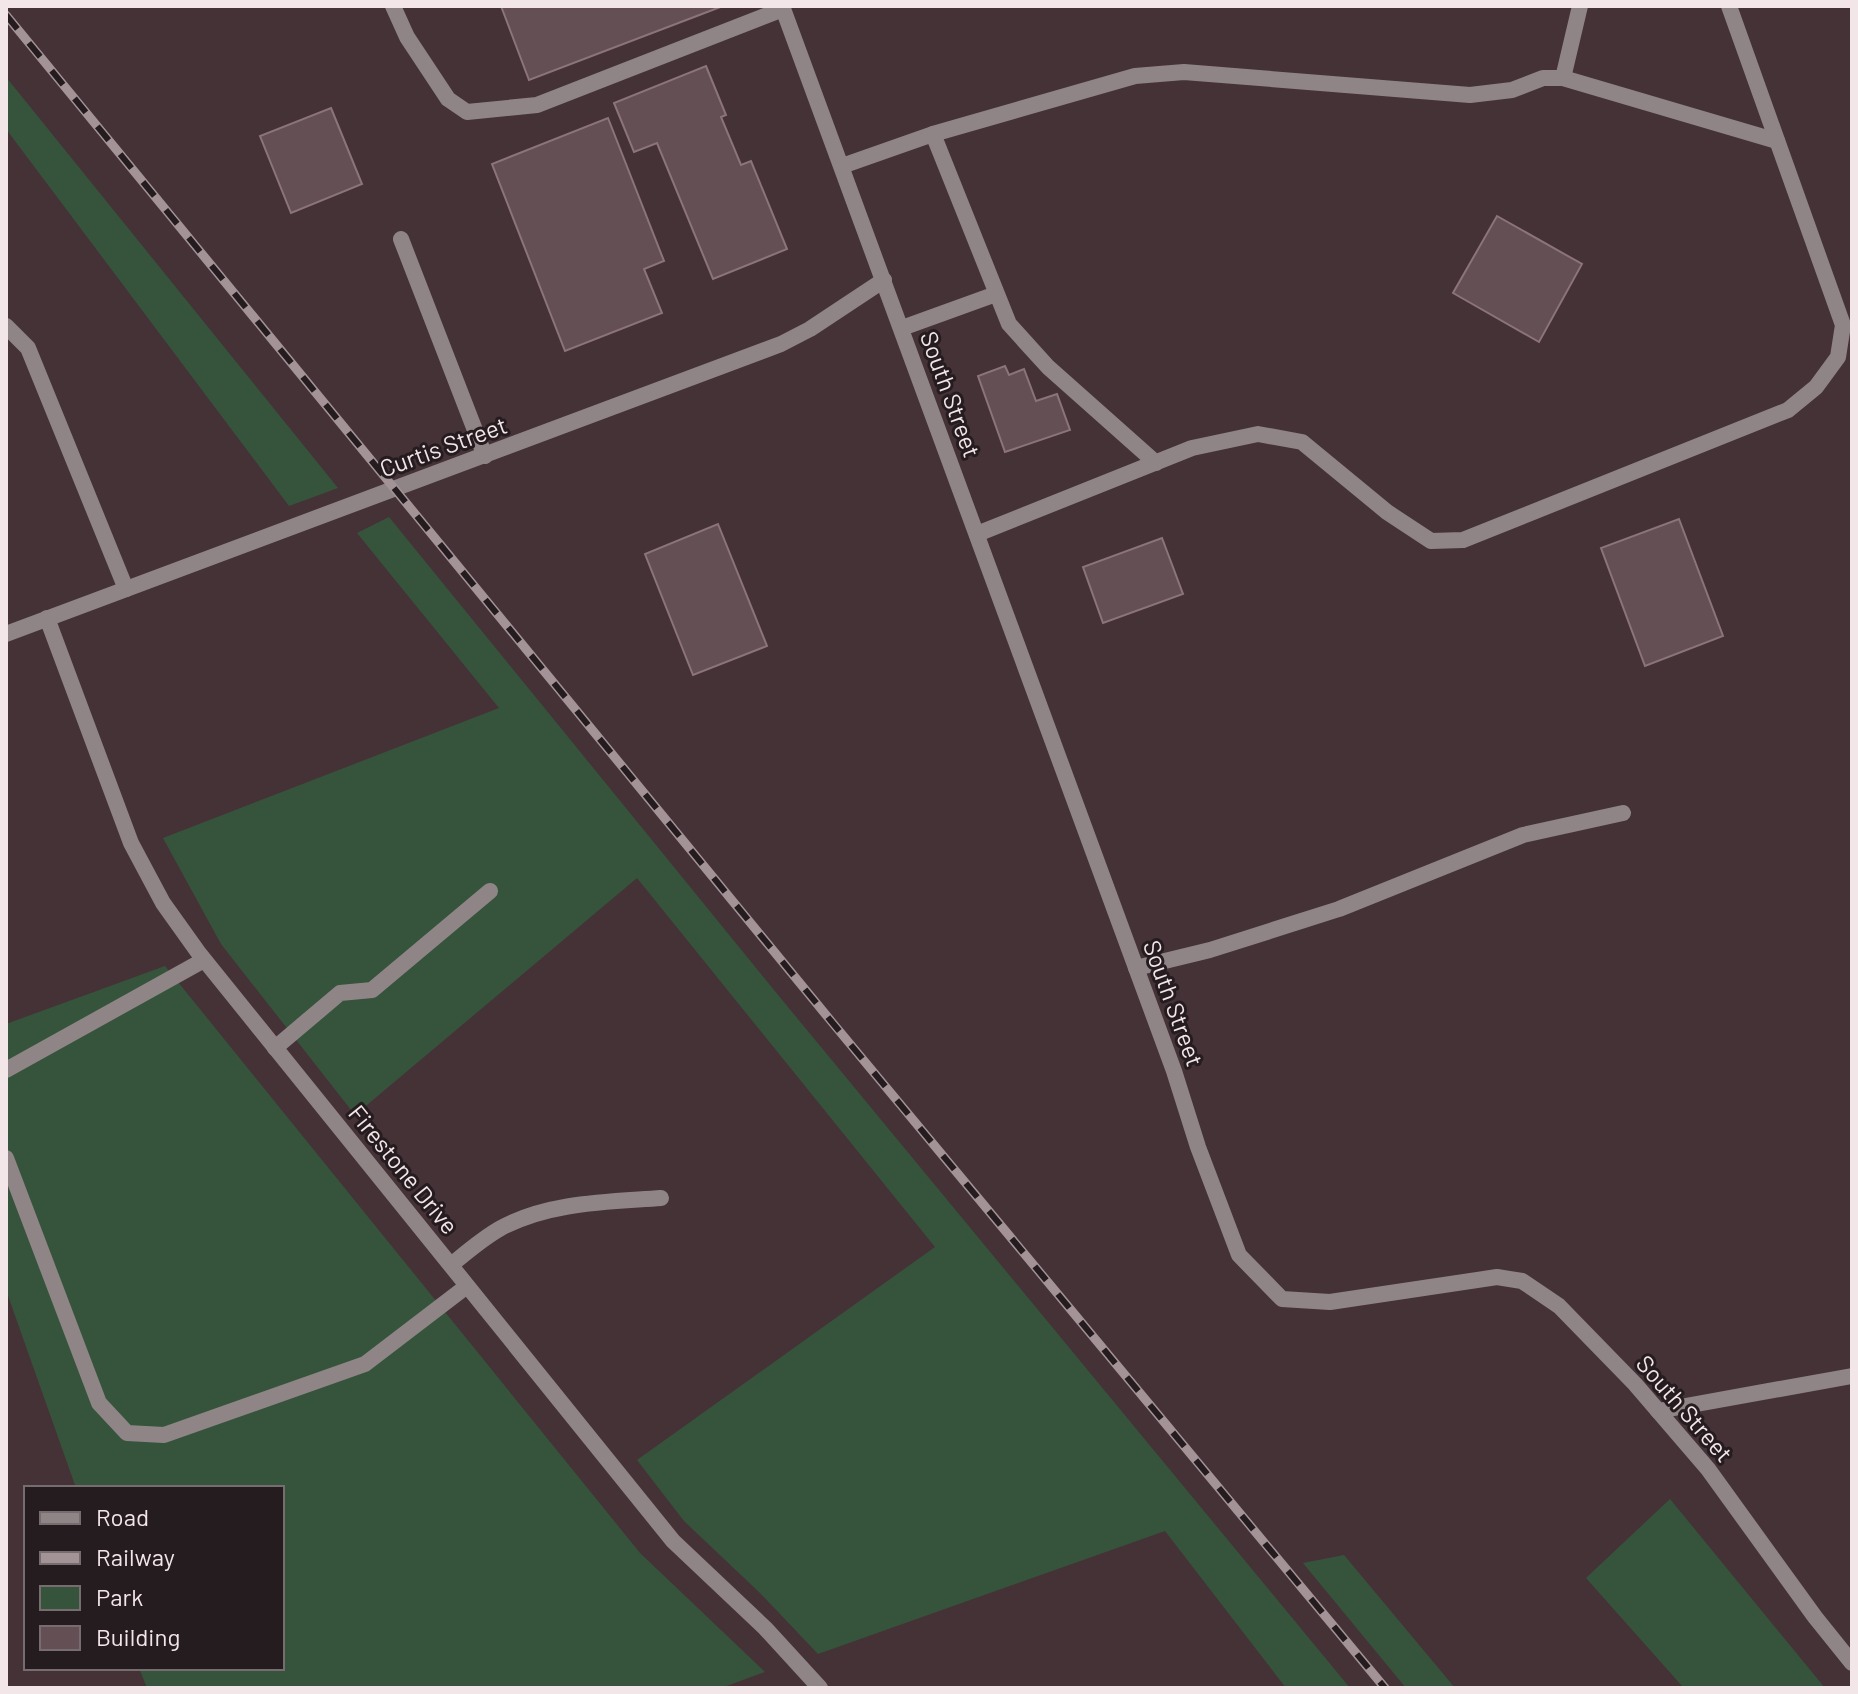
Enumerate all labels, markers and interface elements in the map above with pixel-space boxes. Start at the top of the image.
street label: South Street [915,327,987,461]
street label: Curtis Street [375,410,511,482]
street label: South Street [1138,936,1210,1070]
street label: Firestone Drive [343,1099,465,1239]
street label: South Street [1631,1349,1739,1467]
legend [24,1486,284,1670]
text: Road [96,1502,149,1531]
text: Railway [96,1542,175,1571]
text: Park [96,1582,143,1611]
text: Building [96,1622,180,1651]

